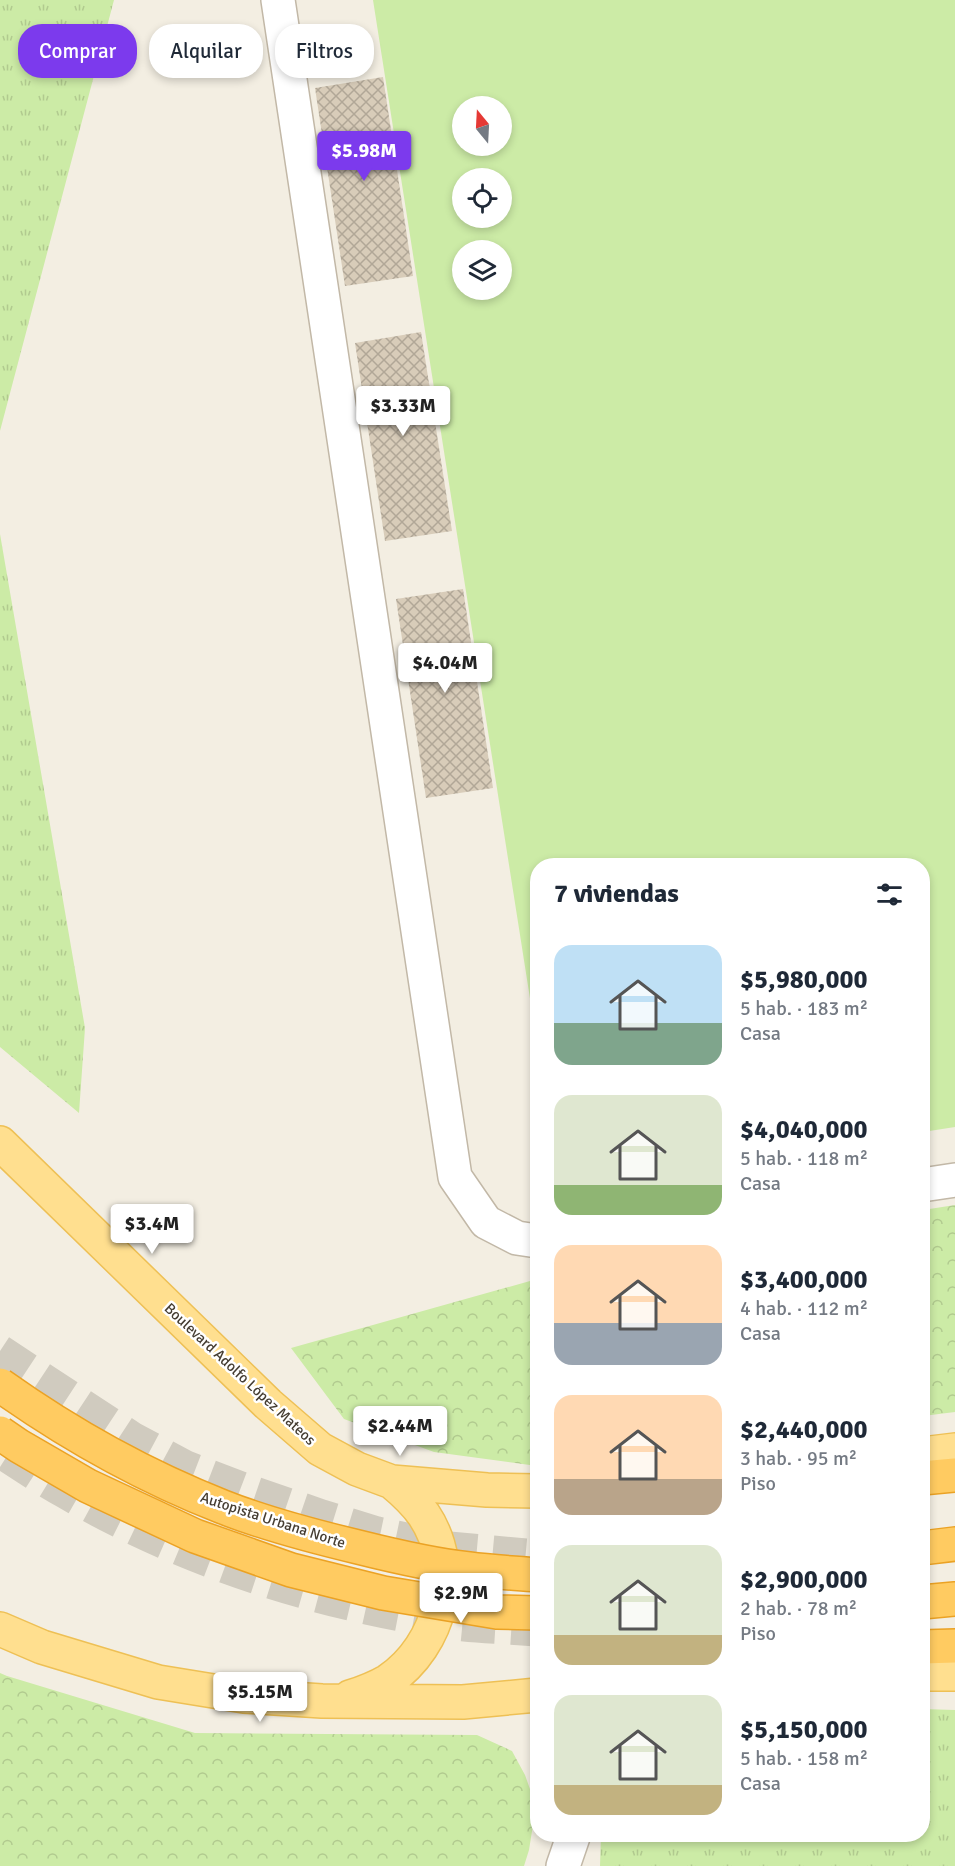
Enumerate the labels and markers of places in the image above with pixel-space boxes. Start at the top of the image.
pin: $5.98M [315,131,413,182]
pin: $3.33M [354,386,452,437]
pin: $4.04M [396,643,494,694]
pin: $3.4M [110,1204,194,1255]
pin: $2.44M [351,1406,449,1457]
pin: $2.9M [419,1573,503,1624]
pin: $5.15M [211,1672,309,1723]

